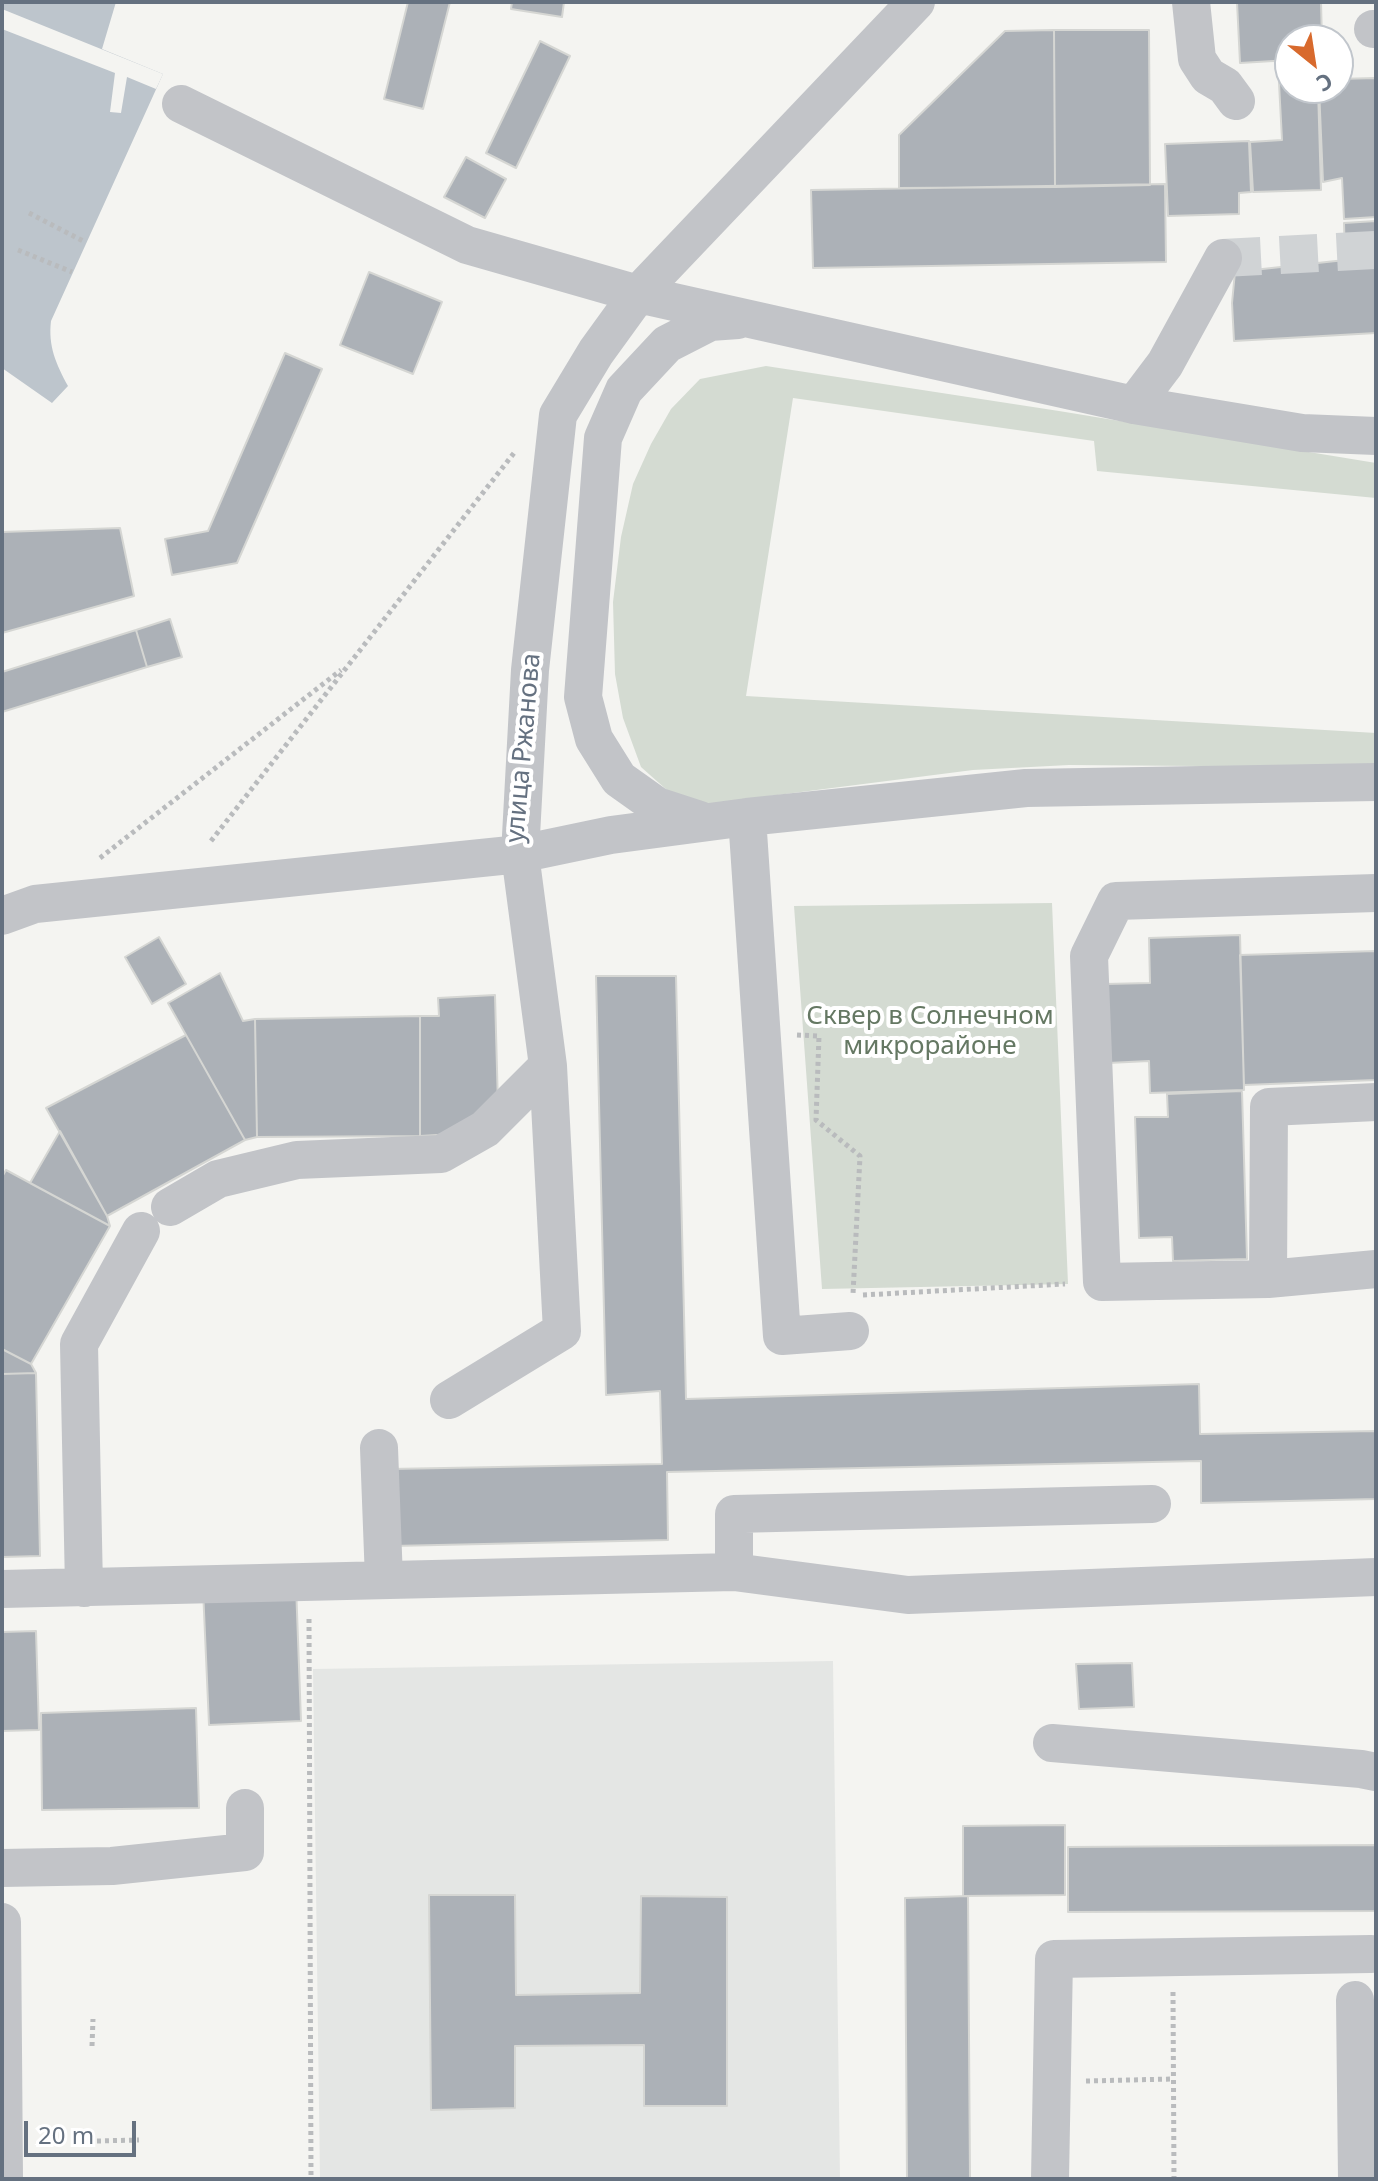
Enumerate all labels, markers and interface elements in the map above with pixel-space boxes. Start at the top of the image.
north arrow [1274,24,1354,104]
text: С [1311,67,1339,100]
street label: улица Ржанова [500,652,548,844]
park label: Сквер в Солнечном микрорайоне [806,1001,1054,1062]
scale bar [28,2105,140,2155]
text: 20 m [38,2118,94,2151]

